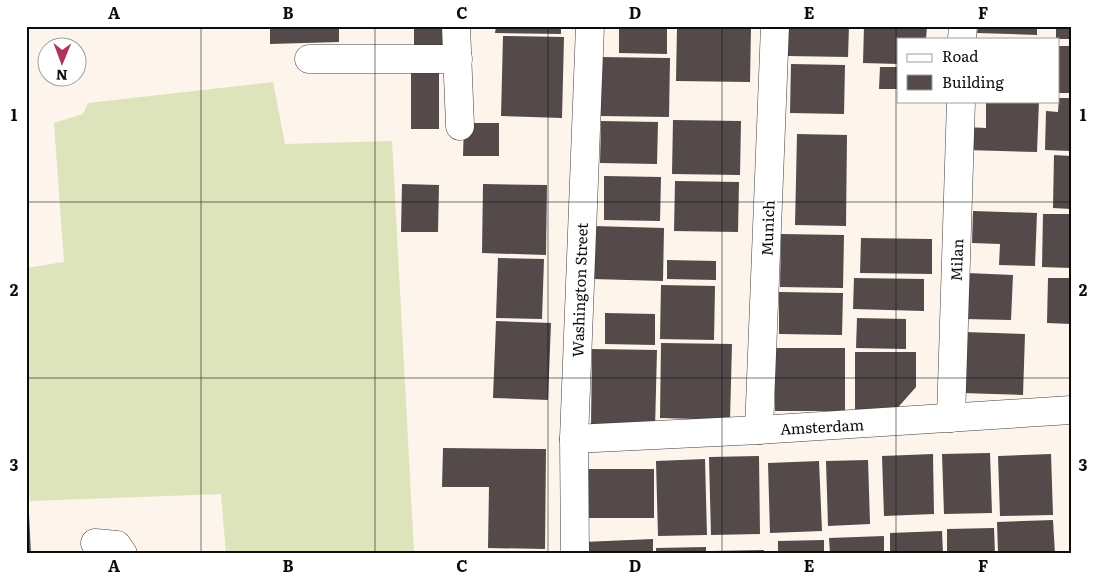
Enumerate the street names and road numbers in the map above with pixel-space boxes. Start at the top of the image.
street label: Munich [755,200,779,256]
street label: Washington Street [565,222,593,358]
street label: Milan [944,238,968,282]
street label: Amsterdam [779,412,865,440]

